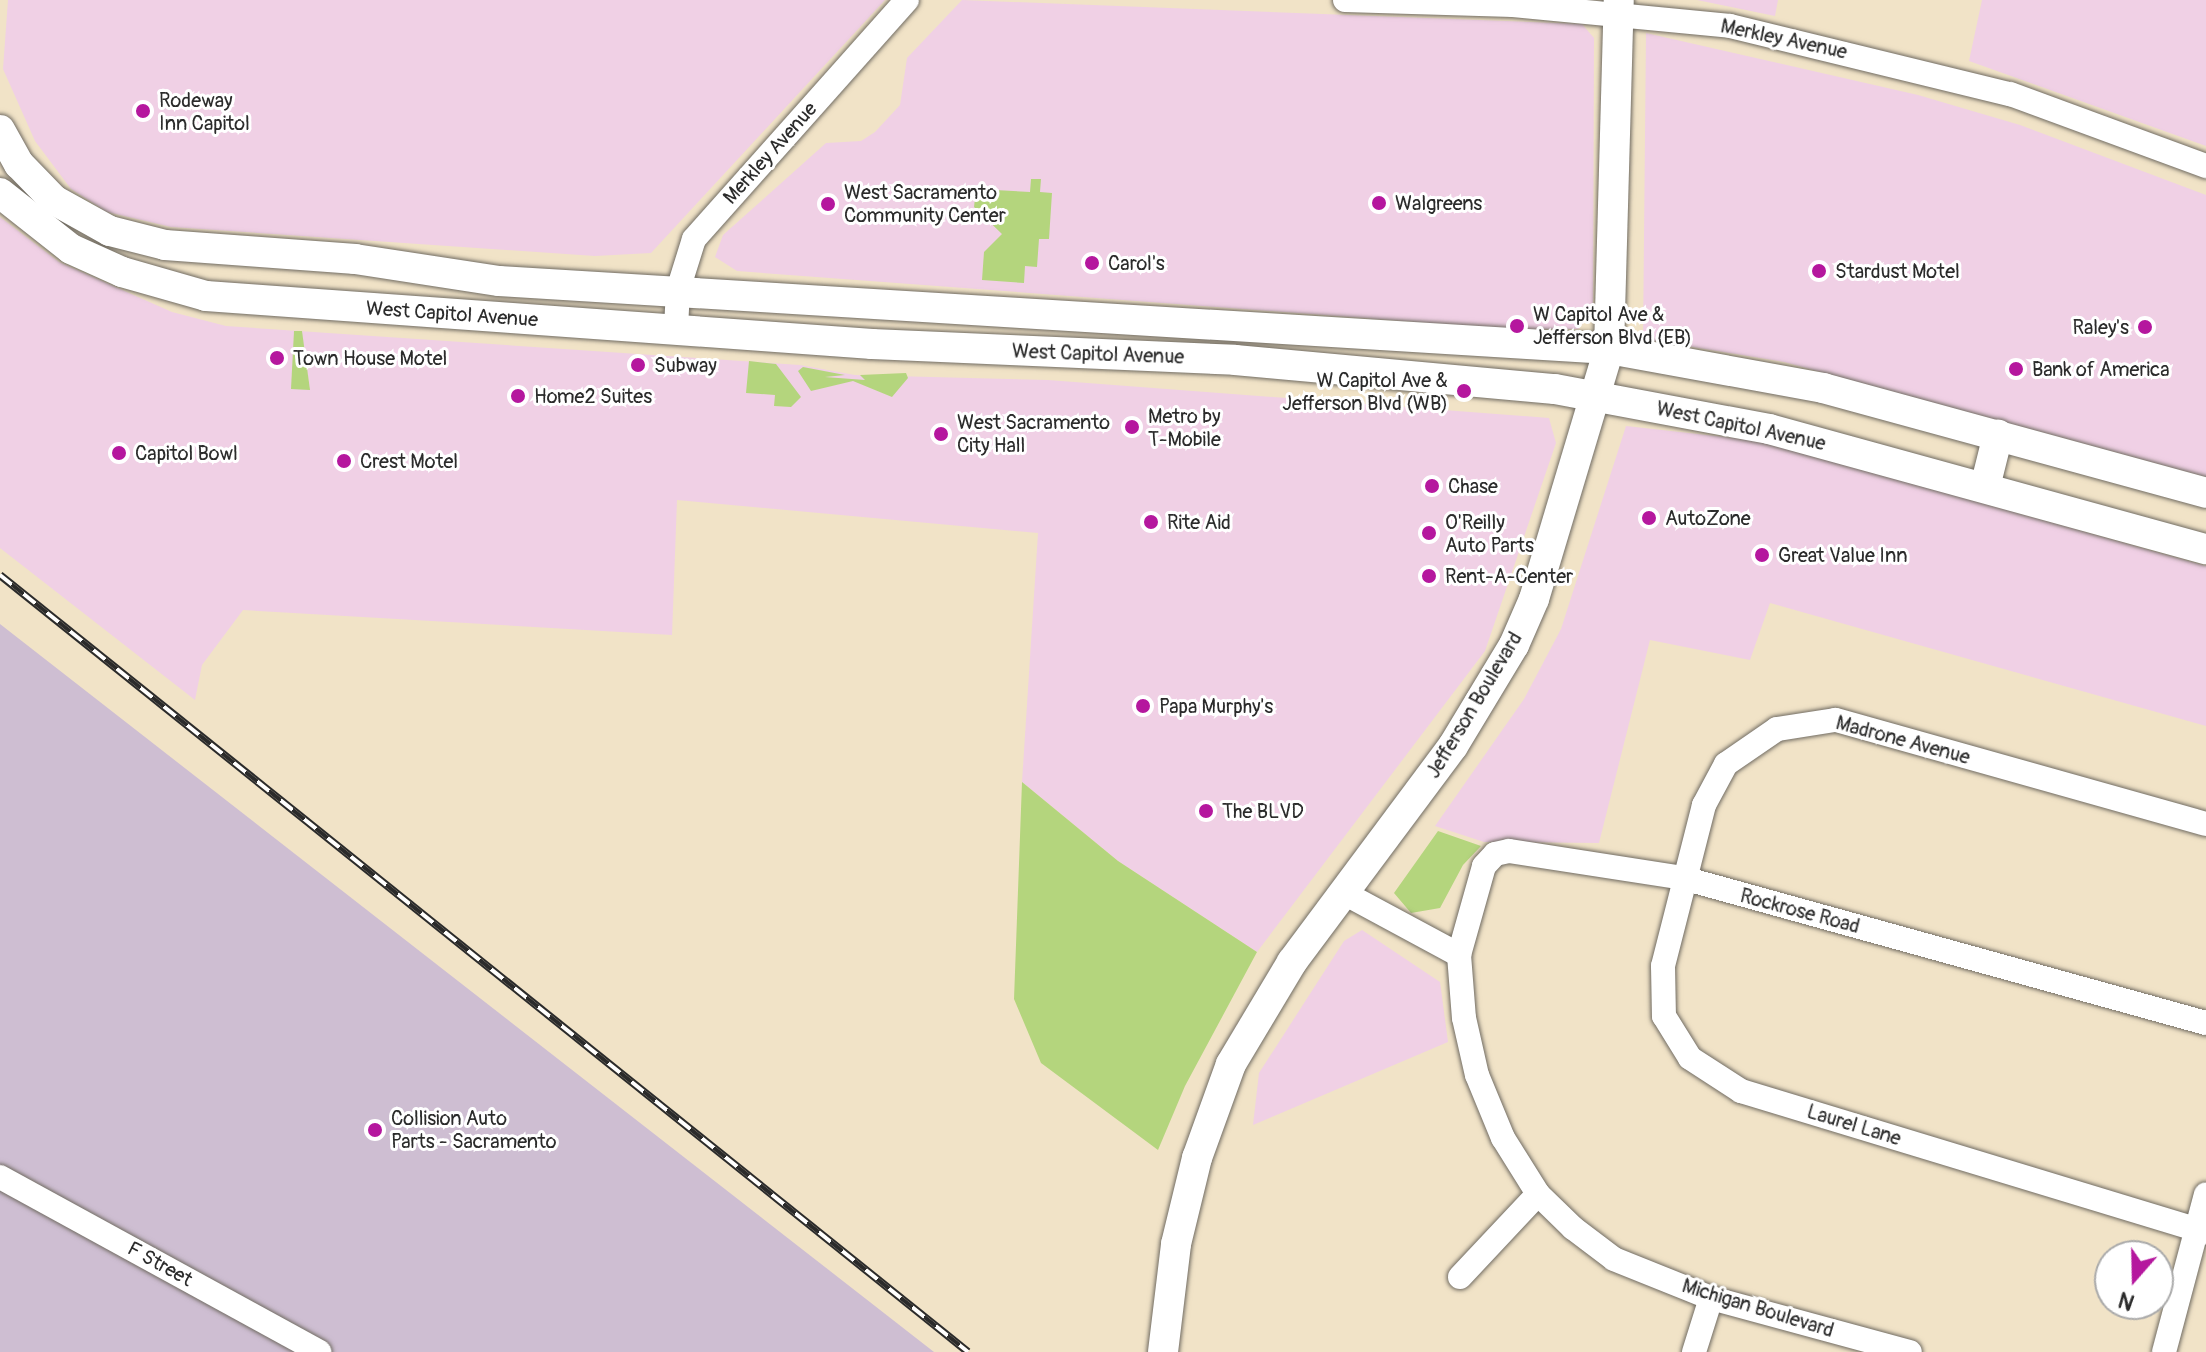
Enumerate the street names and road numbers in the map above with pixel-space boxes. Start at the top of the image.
street label: Merkley Avenue [1719,14,1849,64]
street label: Merkley Avenue [718,97,822,209]
street label: West Capitol Avenue [365,296,539,332]
street label: West Capitol Avenue [1011,339,1185,369]
street label: West Capitol Avenue [1654,396,1828,456]
street label: Jefferson Boulevard [1421,628,1527,782]
street label: Madrone Avenue [1833,711,1973,769]
street label: Rockrose Road [1738,884,1862,938]
street label: Laurel Lane [1804,1099,1904,1151]
street label: F Street [123,1236,197,1292]
street label: Michigan Boulevard [1679,1274,1837,1342]

